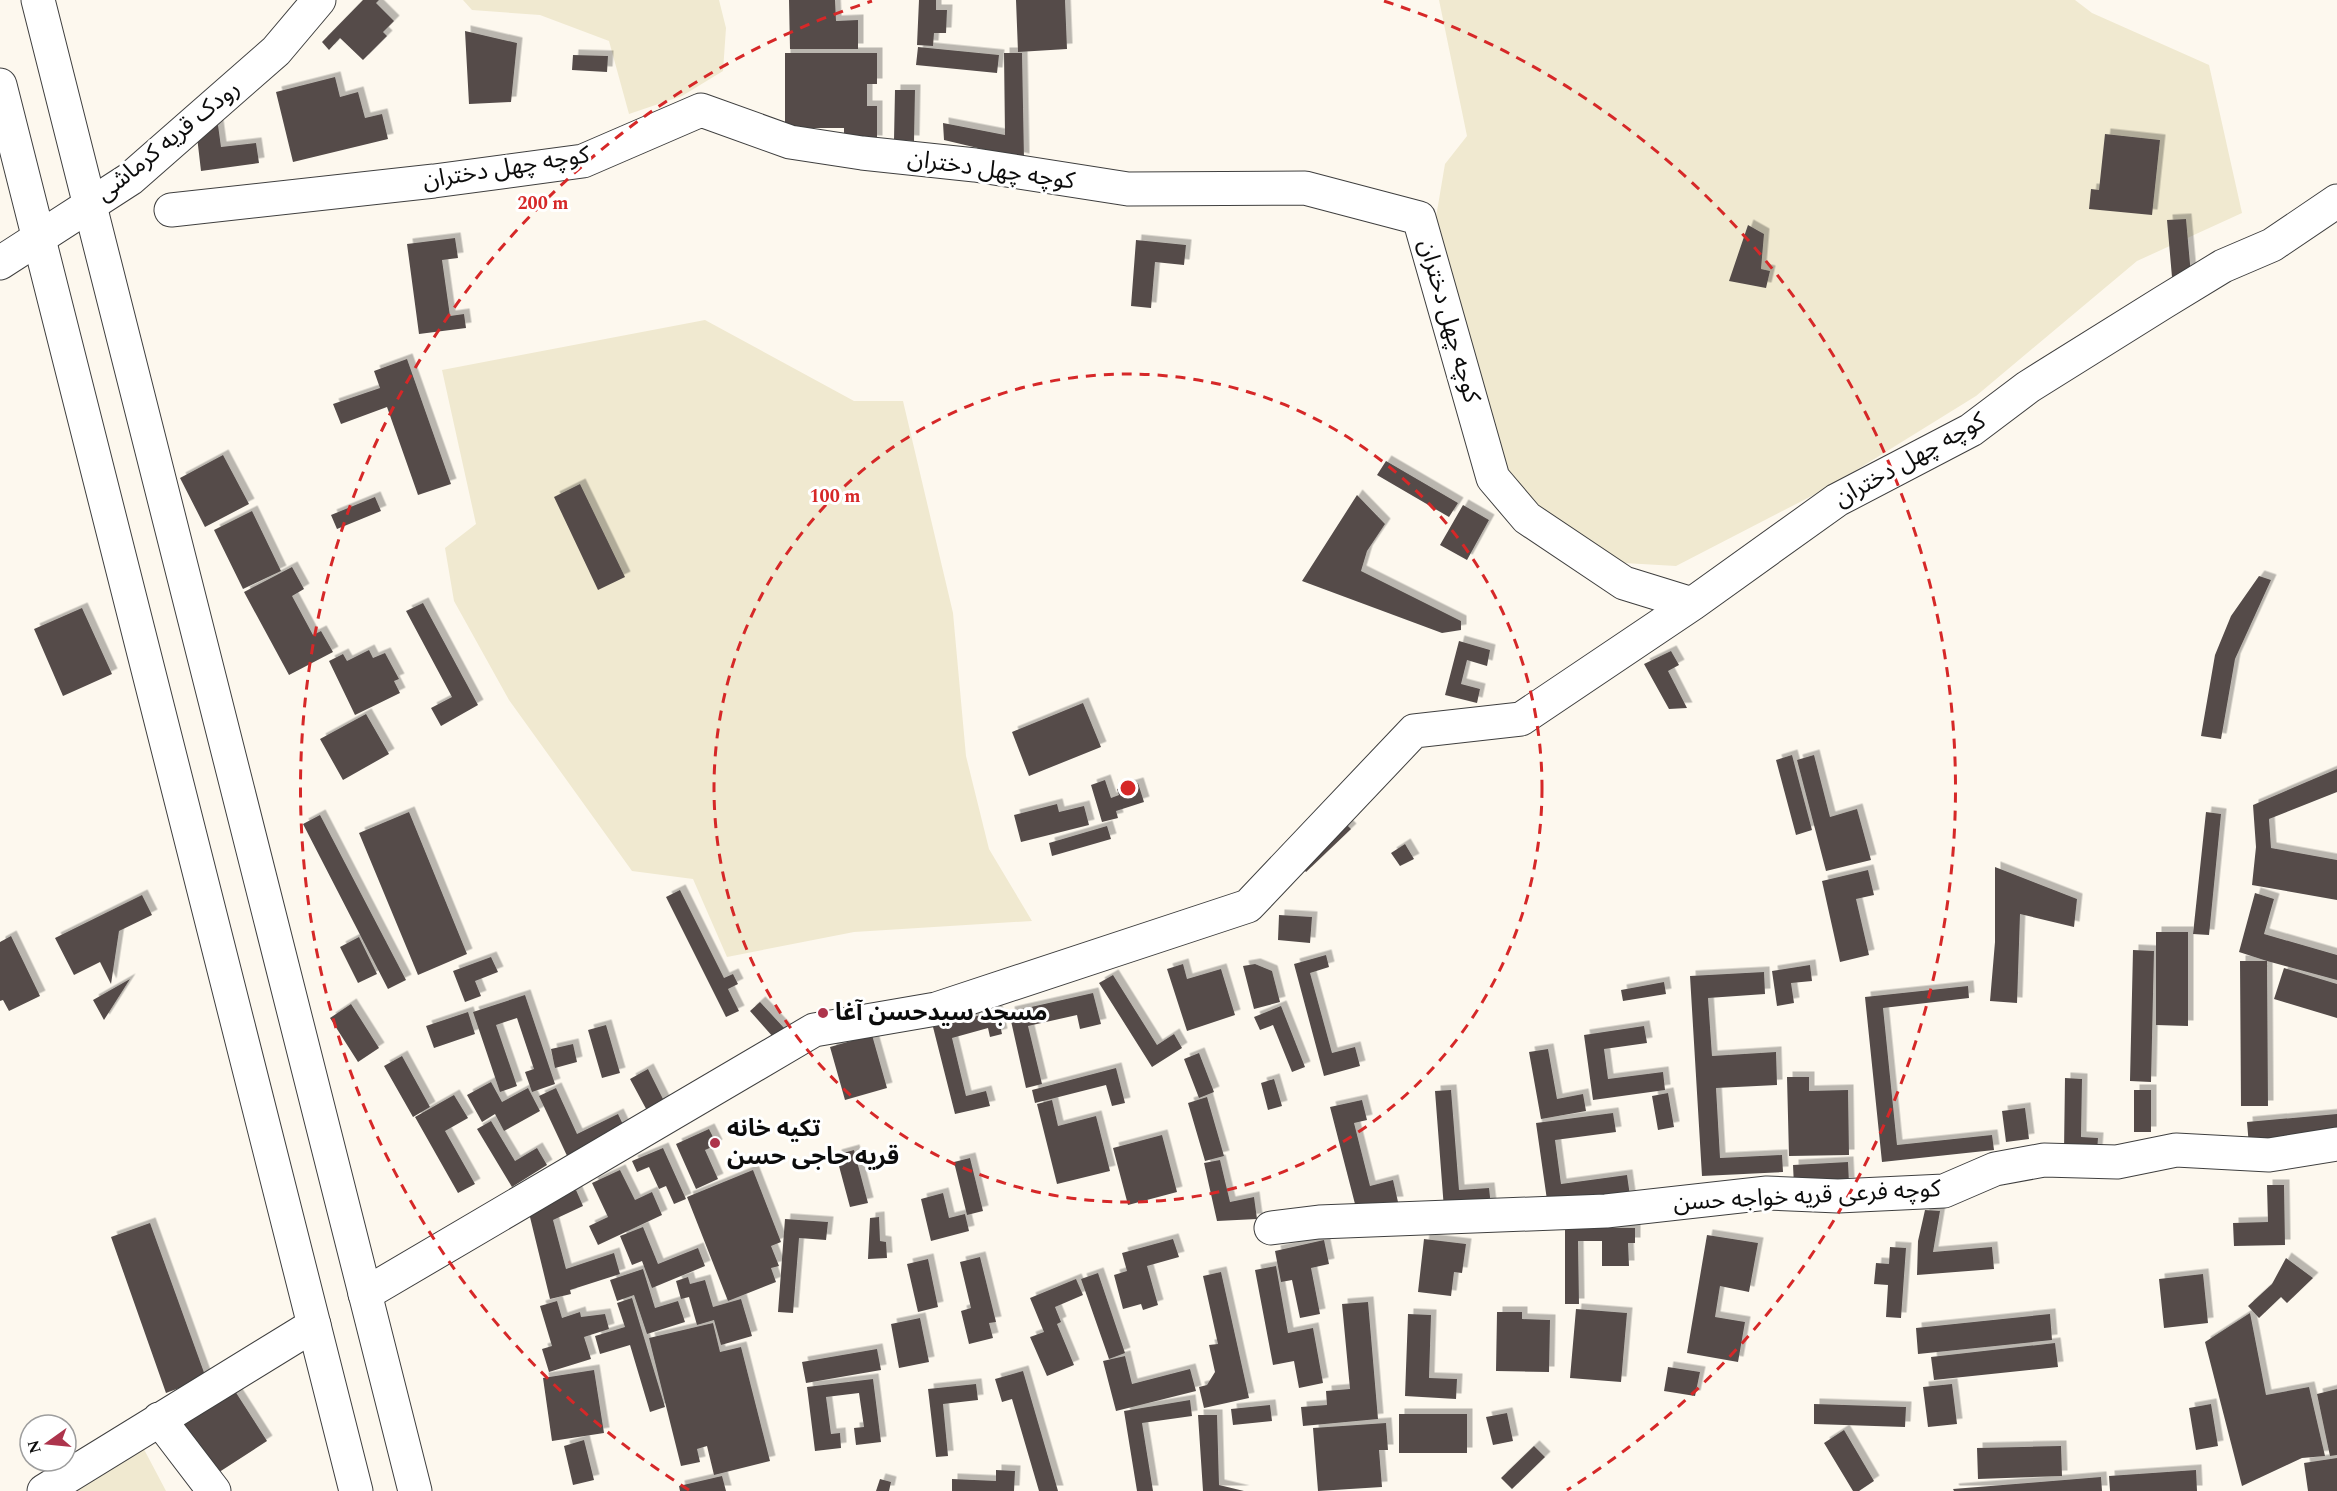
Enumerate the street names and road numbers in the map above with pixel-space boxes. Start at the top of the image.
street label: رودک قریه کرماشی [88,71,248,211]
street label: کوچه چهل دختران [420,137,593,199]
street label: کوچه چهل دختران [905,140,1078,200]
street label: کوچه چهل دختران [1408,235,1490,408]
street label: کوچه چهل دختران [1828,403,1993,517]
street label: کوچه فرعی قریه خواجه حسن [1672,1171,1943,1221]

